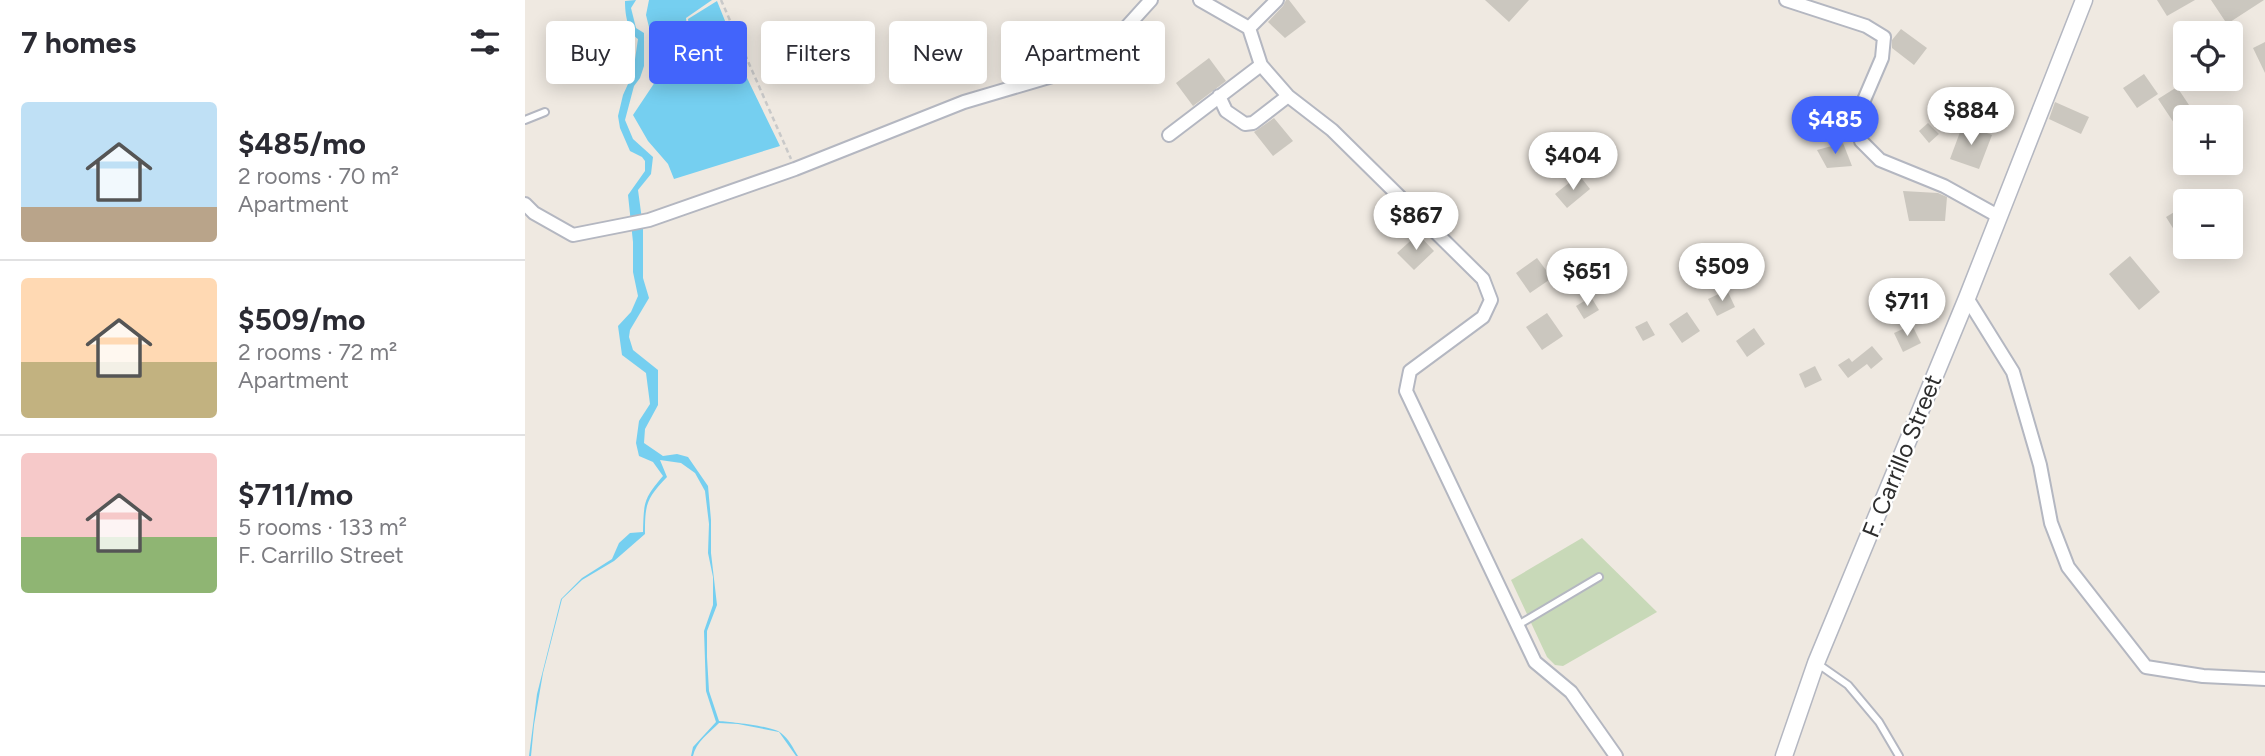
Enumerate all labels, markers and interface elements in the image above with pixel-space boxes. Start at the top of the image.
chip: Buy [546,21,635,84]
chip: Rent [649,21,747,84]
chip: Filters [761,21,875,84]
chip: New [889,21,987,84]
chip: Apartment [1001,21,1165,84]
map controls [2173,21,2243,259]
button: locate [2173,21,2243,91]
icon: filters [466,23,504,61]
text: 7 homes [21,24,136,61]
pin: $884 [1930,88,2012,147]
pin: $485 [1794,96,1876,156]
text: $884 [1943,96,1999,124]
text: $485 [1808,105,1862,133]
button: + [2173,105,2243,175]
text: $485/mo [238,125,366,162]
icon: home [77,130,161,214]
pin: $404 [1532,132,1614,192]
text: $404 [1545,141,1601,169]
text: 2 rooms · 70 m² [238,162,399,190]
button: − [2173,189,2243,259]
text: Apartment [238,190,349,218]
pin: $867 [1375,192,1457,252]
text: $867 [1390,201,1442,229]
pin: $509 [1681,244,1763,303]
pin: $651 [1546,248,1628,308]
text: $509 [1695,252,1749,280]
text: $651 [1562,257,1612,285]
pin: $711 [1866,278,1948,338]
text: $711 [1885,287,1929,315]
text: $509/mo [238,301,365,338]
icon: home [77,306,161,390]
text: 2 rooms · 72 m² [238,338,397,366]
text: Apartment [238,366,349,394]
street label: F. Carrillo Street [1856,370,1947,541]
text: $711/mo [238,476,353,513]
icon: home [77,481,161,565]
text: 5 rooms · 133 m² [238,513,407,541]
text: F. Carrillo Street [238,541,404,569]

